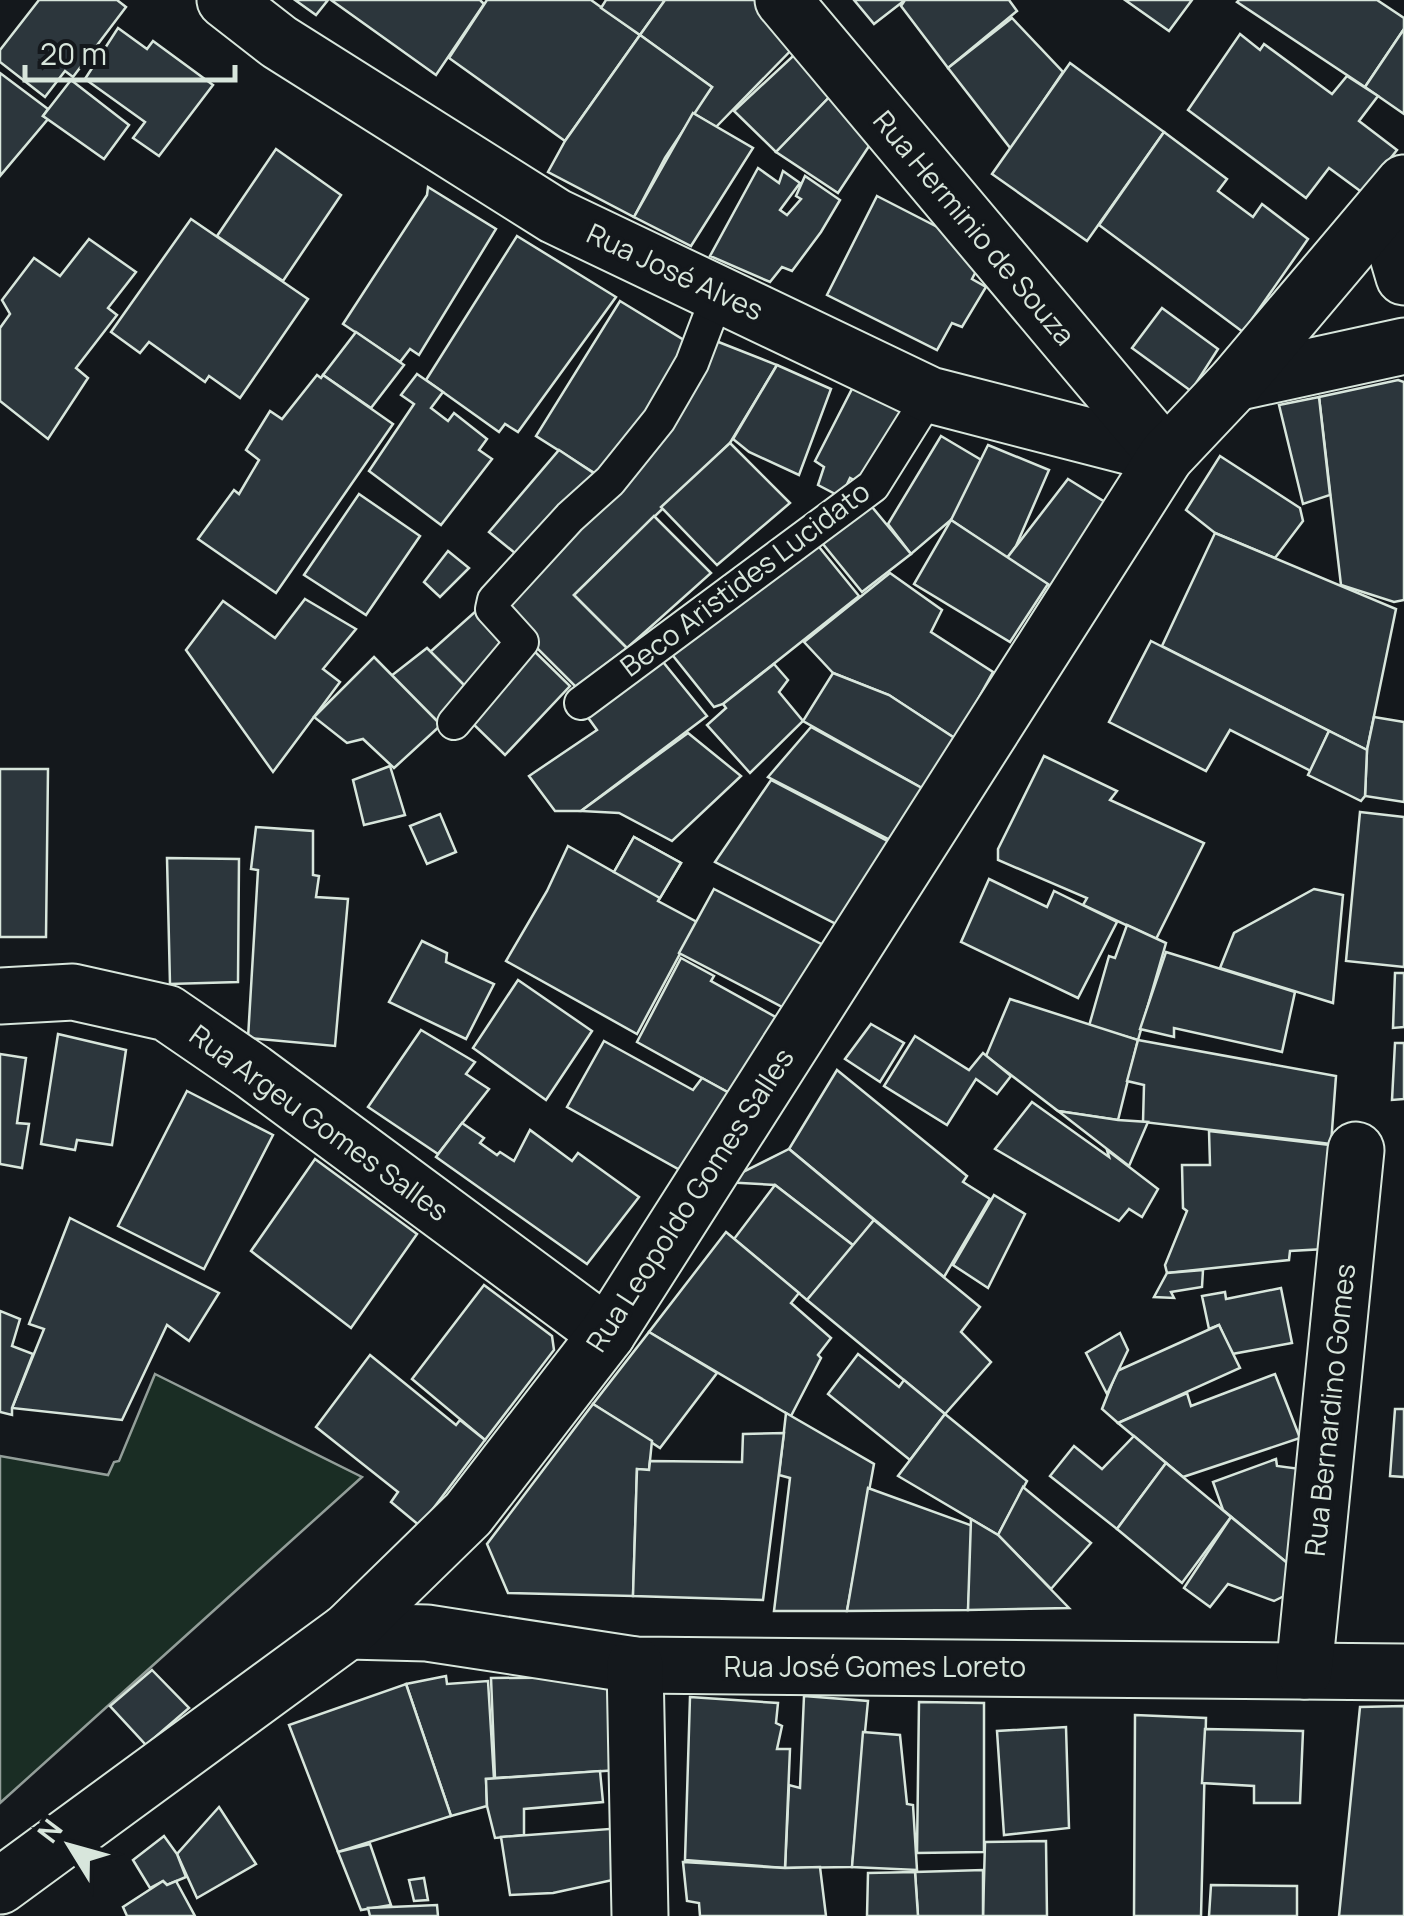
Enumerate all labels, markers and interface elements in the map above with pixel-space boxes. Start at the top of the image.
scale bar [25,20,235,82]
text: 20 m [40,33,107,74]
street label: Rua Herminio de Souza [865,102,1084,353]
street label: Rua José Alves [581,214,770,329]
street label: Beco Aristides Lucidato [612,472,877,684]
street label: Rua Argeu Gomes Salles [182,1015,457,1229]
street label: Rua Leopoldo Gomes Salles [577,1040,802,1359]
street label: Rua Bernardino Gomes [1295,1262,1363,1558]
street label: Rua José Gomes Loreto [724,1647,1026,1685]
north arrow [20,1796,120,1896]
text: N [28,1811,70,1850]

